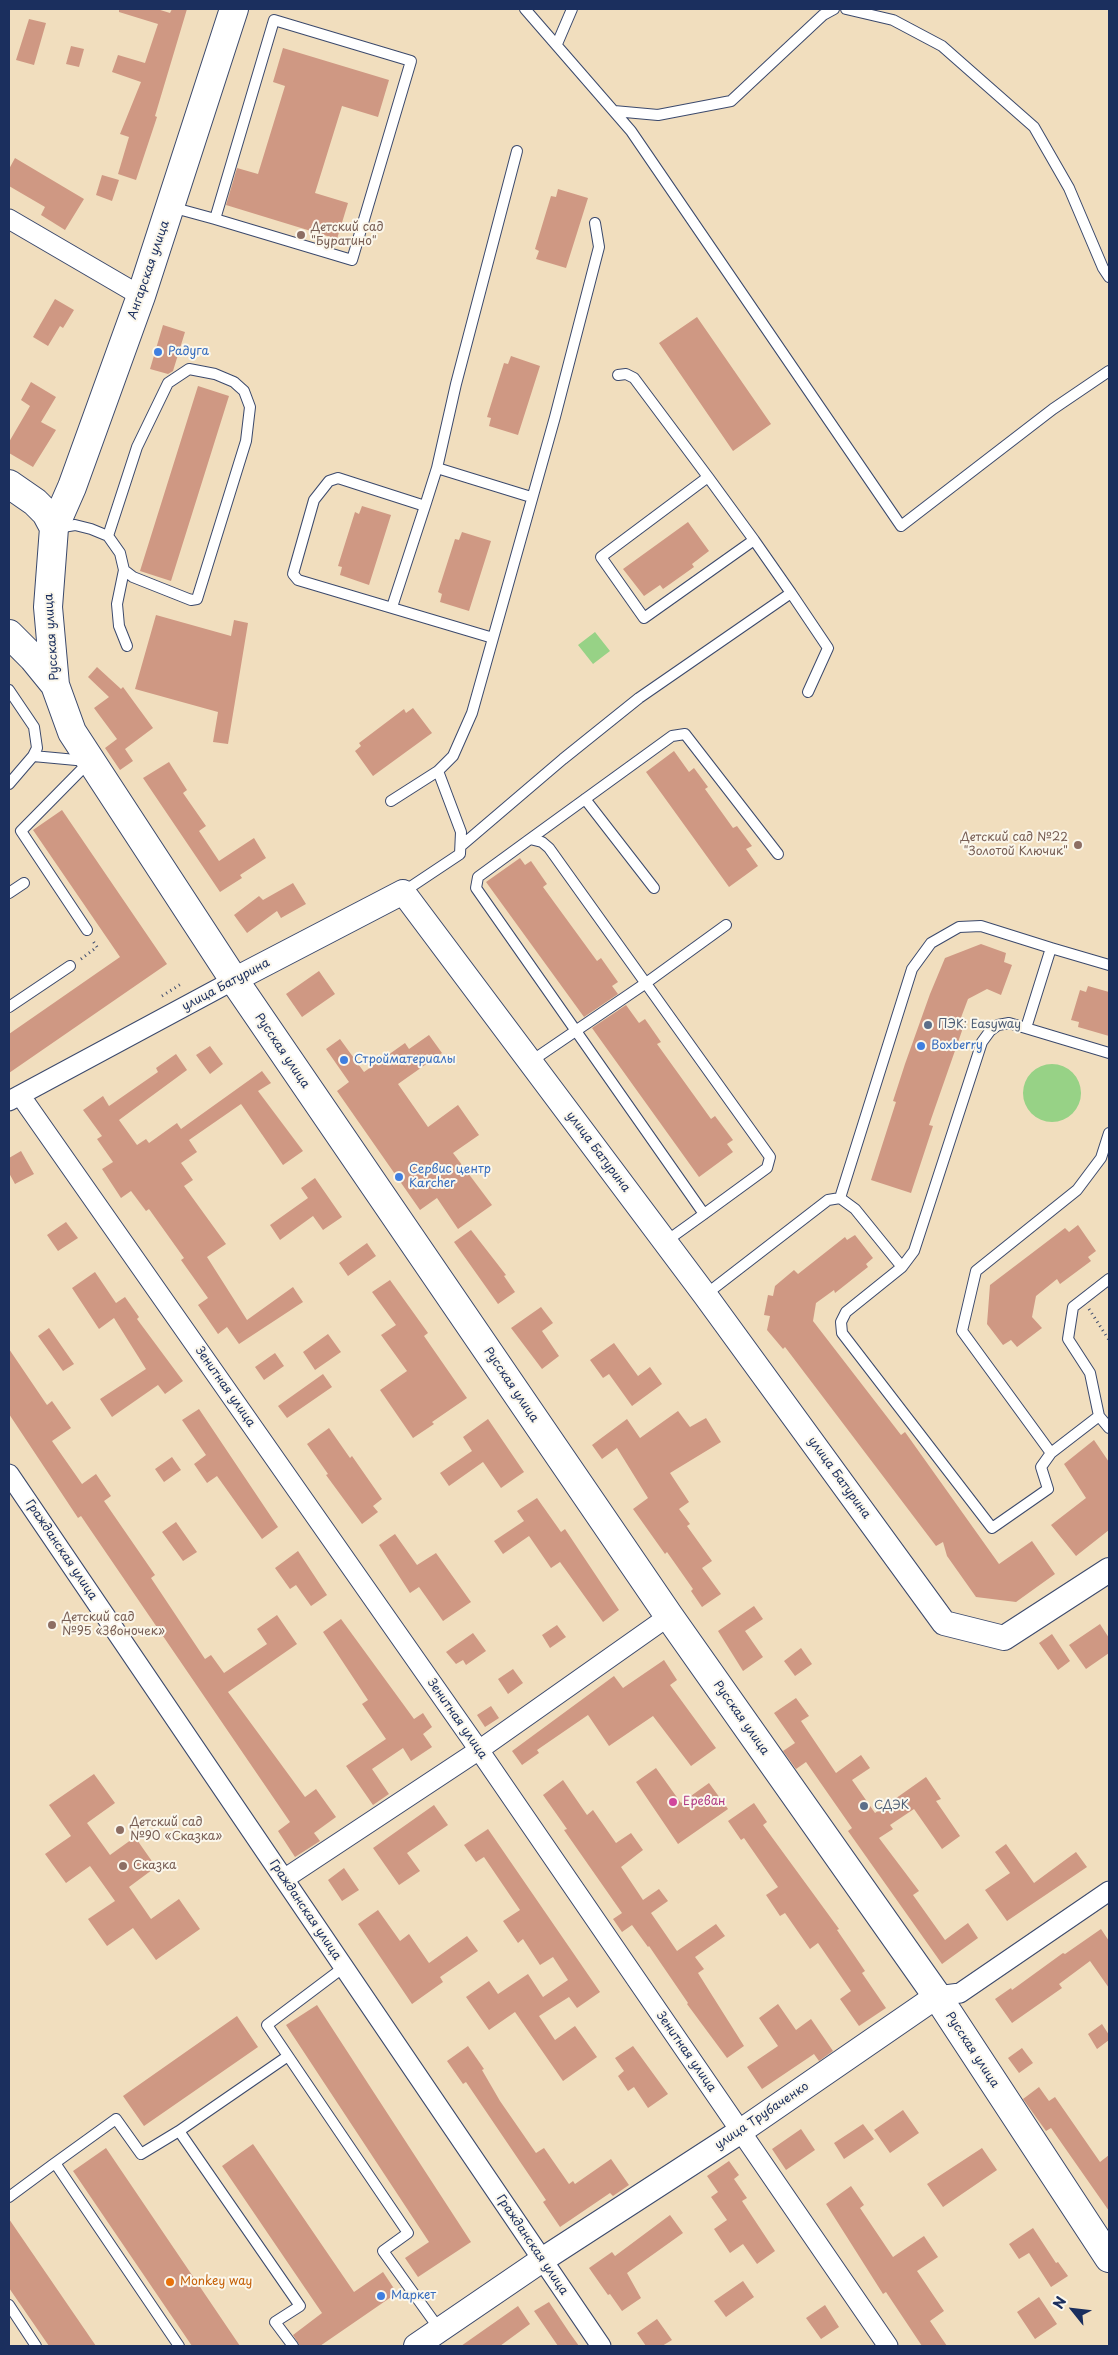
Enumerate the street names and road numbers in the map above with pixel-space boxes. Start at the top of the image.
street label: Ангарская улица [125,219,173,321]
street label: Русская улица [42,593,62,681]
street label: улица Батурина [180,956,272,1014]
street label: Русская улица [252,1011,312,1091]
street label: улица Батурина [563,1109,633,1195]
street label: Зенитная улица [192,1344,258,1430]
street label: Русская улица [481,1345,541,1425]
street label: улица Батурина [805,1434,873,1522]
street label: Гражданская улица [22,1497,100,1603]
street label: Зенитная улица [424,1676,490,1762]
street label: Русская улица [710,1678,772,1758]
street label: Гражданская улица [266,1857,344,1963]
street label: Зенитная улица [653,2009,719,2095]
street label: Русская улица [942,2009,1002,2091]
street label: улица Трубаченко [712,2079,812,2153]
street label: Гражданская улица [493,2192,571,2298]

